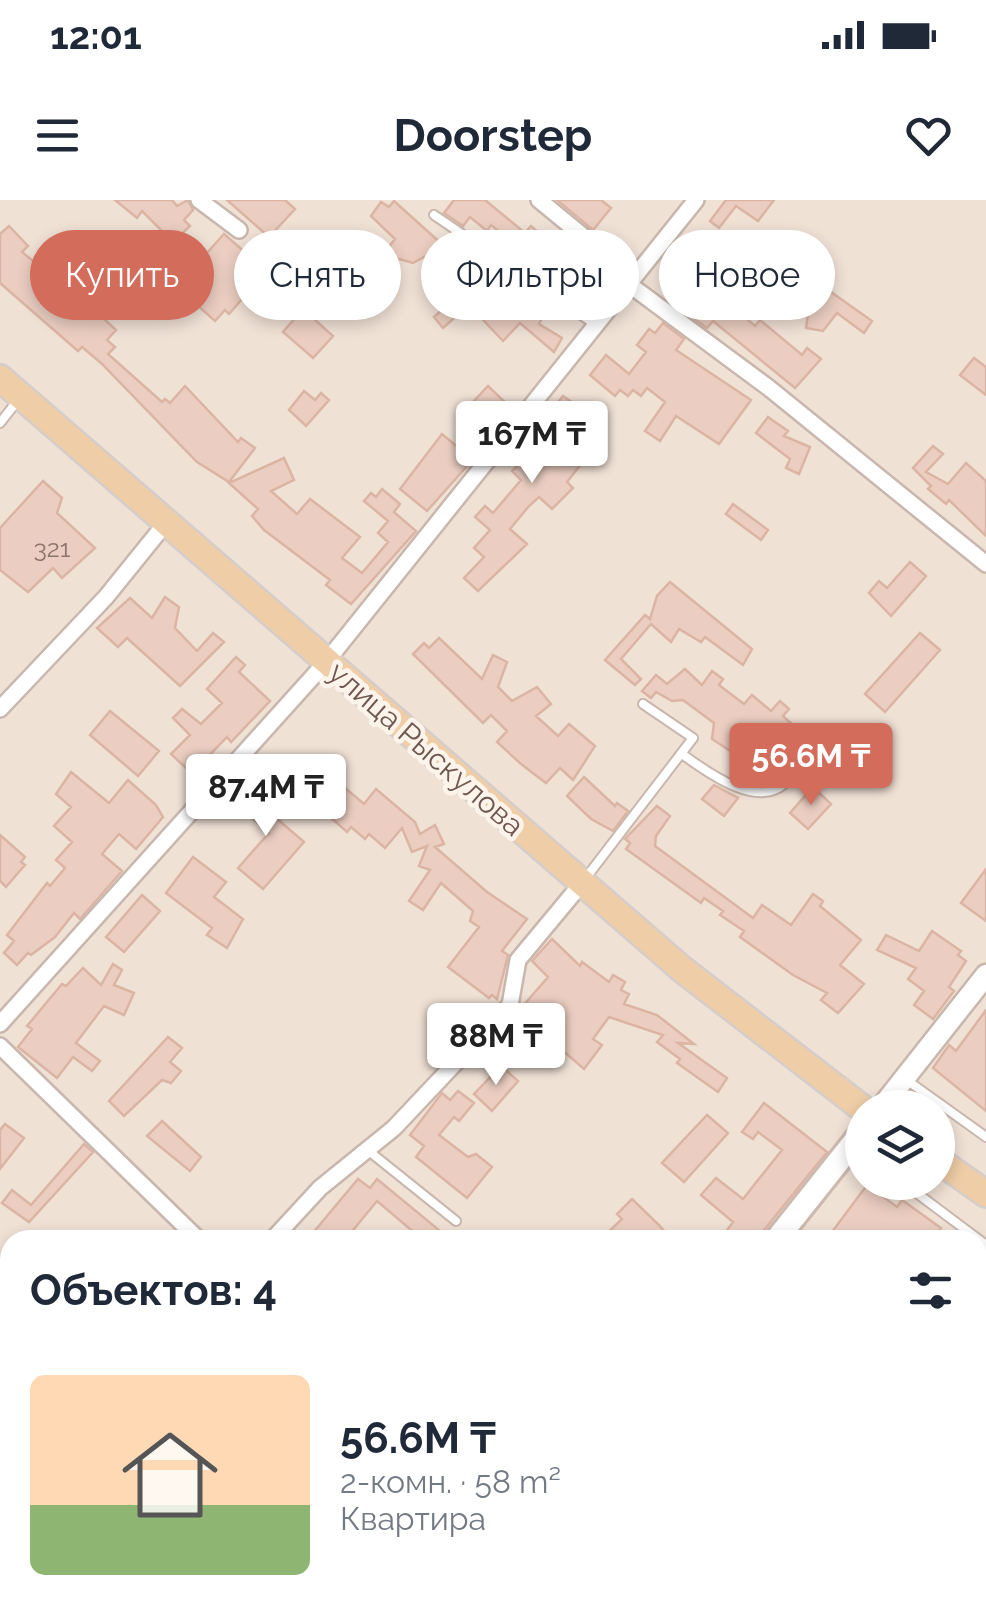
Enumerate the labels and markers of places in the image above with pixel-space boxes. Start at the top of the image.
pin: 167M ₸ [451,401,613,486]
pin: 56.6M ₸ [719,723,903,808]
pin: 87.4M ₸ [174,754,358,839]
pin: 88M ₸ [426,1003,566,1088]

